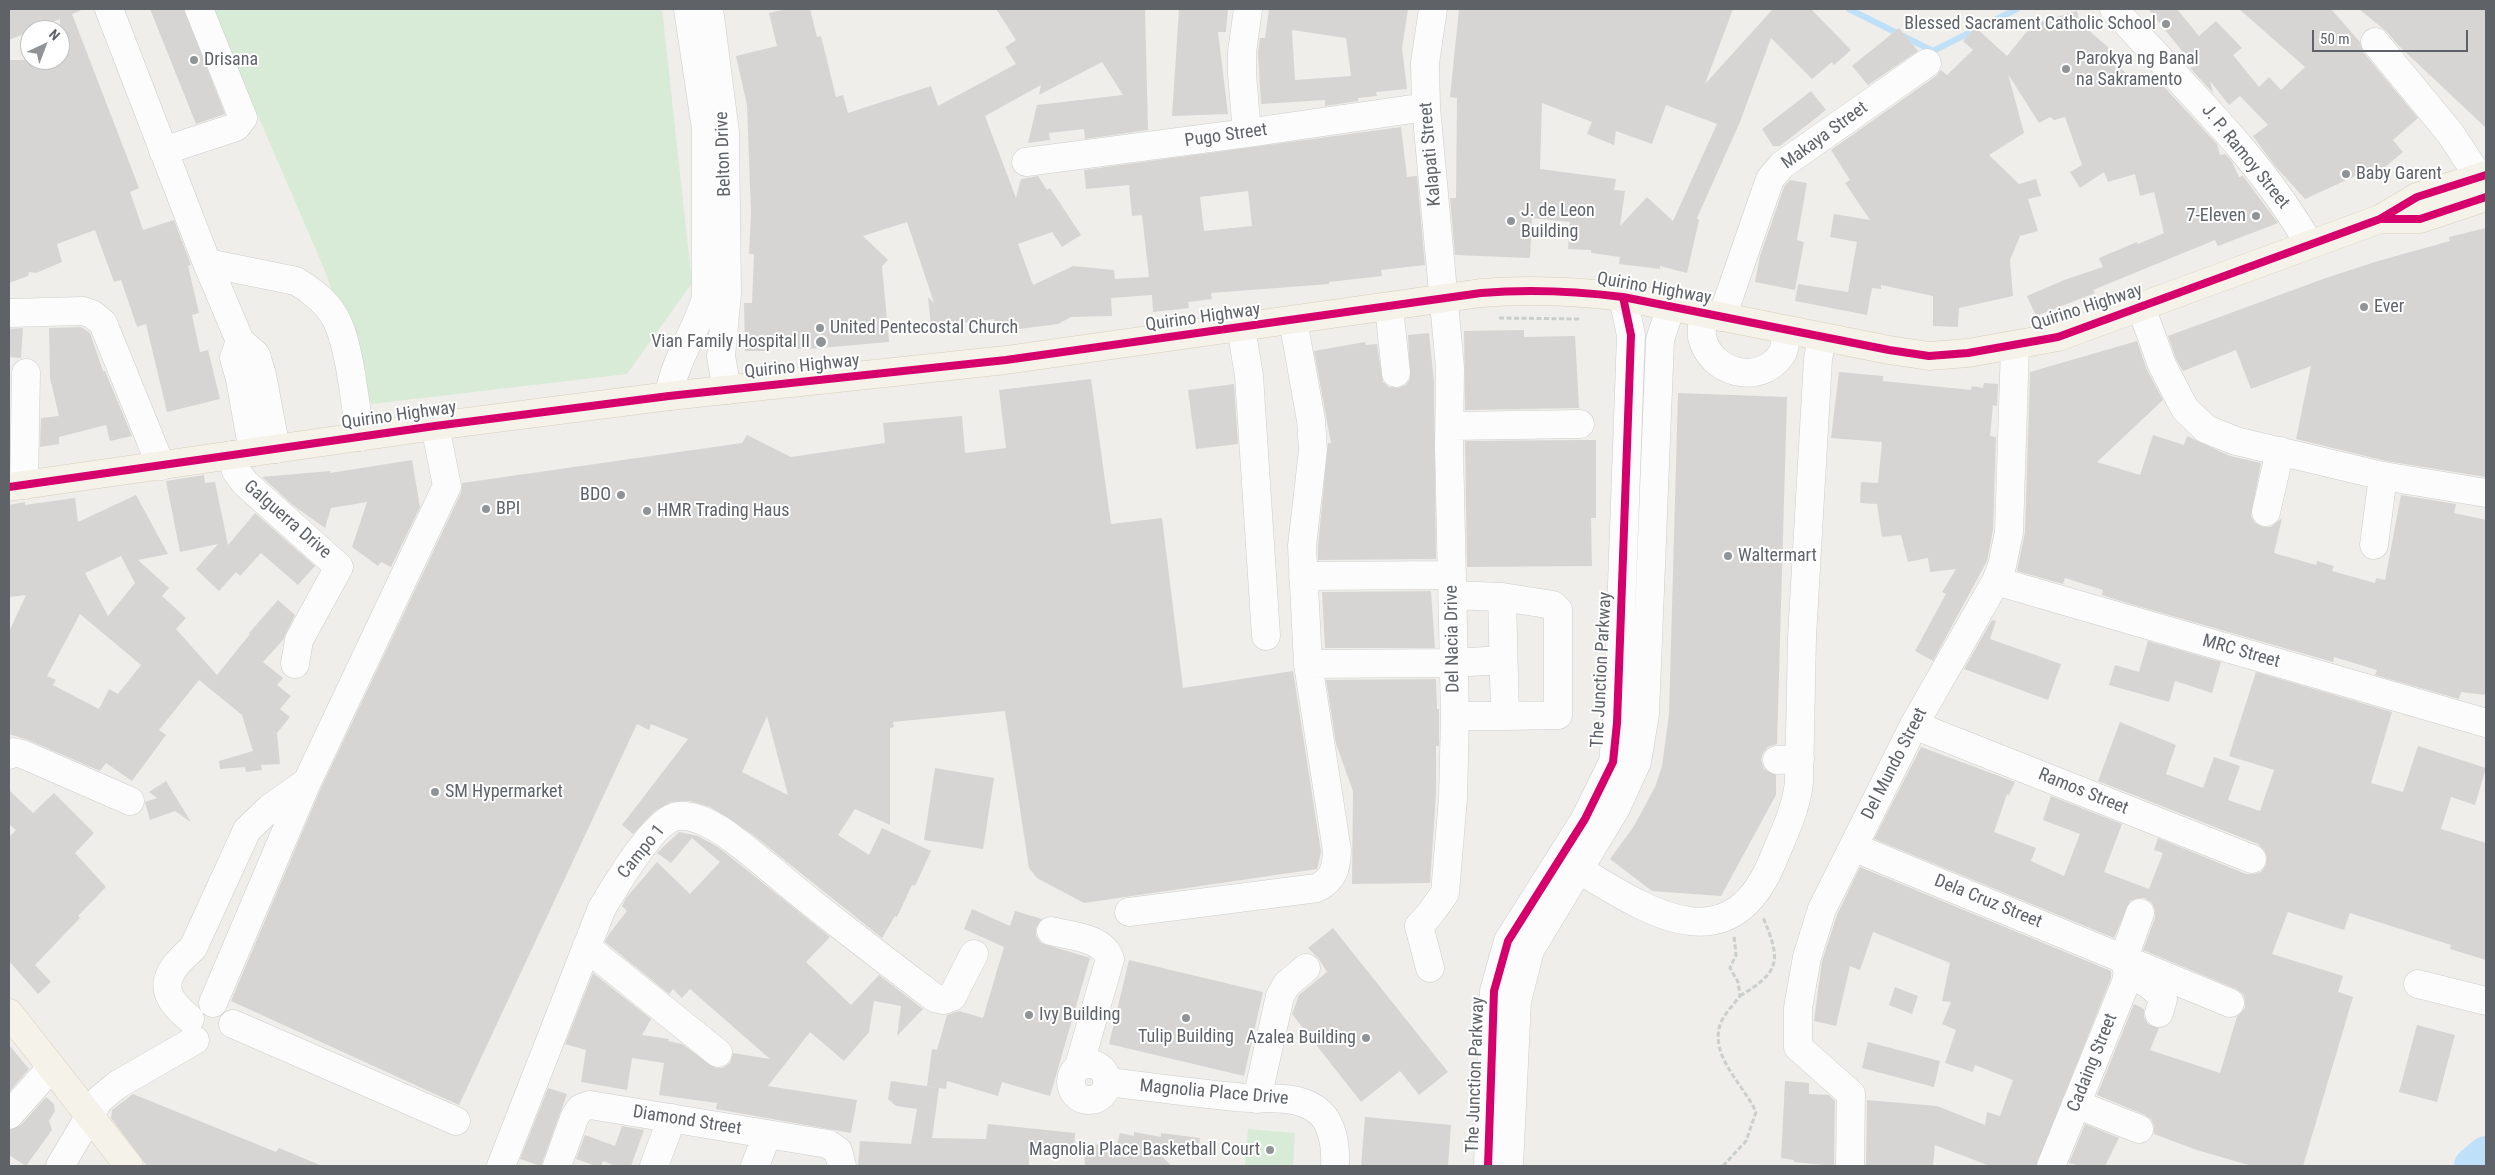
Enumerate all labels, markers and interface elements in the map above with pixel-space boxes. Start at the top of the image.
place label: Blessed Sacrament Catholic School [1904,13,2156,35]
marker: Blessed Sacrament Catholic School [2160,18,2172,30]
north arrow [20,20,70,70]
scale bar [2315,20,2471,52]
text: N [46,26,63,44]
text: 50 m [2320,30,2350,48]
place label: Parokya ng Banal na Sakramento [2076,48,2199,90]
place label: Drisana [204,49,258,71]
marker: Drisana [188,54,200,66]
marker: Parokya ng Banal na Sakramento [2060,63,2072,75]
street label: Makaya Street [1778,98,1872,174]
street label: J. P. Ramoy Street [2196,100,2294,214]
street label: Kalapati Street [1416,101,1446,207]
street label: Belton Drive [712,111,736,197]
street label: Pugo Street [1183,120,1269,152]
place label: Baby Garent [2356,163,2442,185]
marker: Baby Garent [2340,168,2352,180]
place label: J. de Leon Building [1521,200,1595,242]
place label: 7-Eleven [2187,205,2246,227]
marker: 7-Eleven [2250,210,2262,222]
marker: J. de Leon Building [1505,215,1517,227]
street label: Quirino Highway [1595,268,1713,310]
street label: Quirino Highway [2029,280,2145,336]
place label: Ever [2374,296,2404,318]
street label: Quirino Highway [1144,299,1262,337]
marker: Ever [2358,301,2370,313]
place label: United Pentecostal Church [830,317,1018,339]
marker: United Pentecostal Church [814,322,826,334]
place label: Vian Family Hospital II [651,331,810,353]
marker: Vian Family Hospital II [814,335,828,349]
street label: Quirino Highway [743,350,861,384]
street label: Quirino Highway [340,397,458,435]
street label: Galguerra Drive [239,476,335,564]
place label: BDO [580,484,611,506]
marker: BDO [615,489,627,501]
place label: BPI [496,498,520,520]
place label: HMR Trading Haus [657,500,789,522]
marker: BPI [480,503,492,515]
marker: HMR Trading Haus [641,505,653,517]
place label: Waltermart [1738,545,1817,567]
marker: Waltermart [1722,550,1734,562]
street label: Del Nacia Drive [1441,585,1465,693]
street label: The Junction Parkway [1587,591,1617,749]
street label: MRC Street [2200,631,2282,673]
street label: Del Mundo Street [1858,705,1932,823]
street label: Ramos Street [2035,764,2131,820]
place label: SM Hypermarket [445,781,563,803]
marker: SM Hypermarket [429,786,441,798]
street label: Campo 1 [614,821,670,883]
street label: Dela Cruz Street [1931,871,2045,933]
street label: The Junction Parkway [1462,997,1490,1153]
place label: Ivy Building [1039,1004,1120,1026]
marker: Ivy Building [1023,1009,1035,1021]
street label: Cadaing Street [2063,1011,2123,1115]
marker: Tulip Building [1180,1012,1192,1024]
place label: Tulip Building [1138,1026,1234,1048]
place label: Azalea Building [1246,1027,1356,1049]
marker: Azalea Building [1360,1032,1372,1044]
street label: Magnolia Place Drive [1139,1076,1289,1110]
street label: Diamond Street [631,1102,743,1140]
place label: Magnolia Place Basketball Court [1029,1139,1260,1161]
marker: Magnolia Place Basketball Court [1264,1144,1276,1156]

